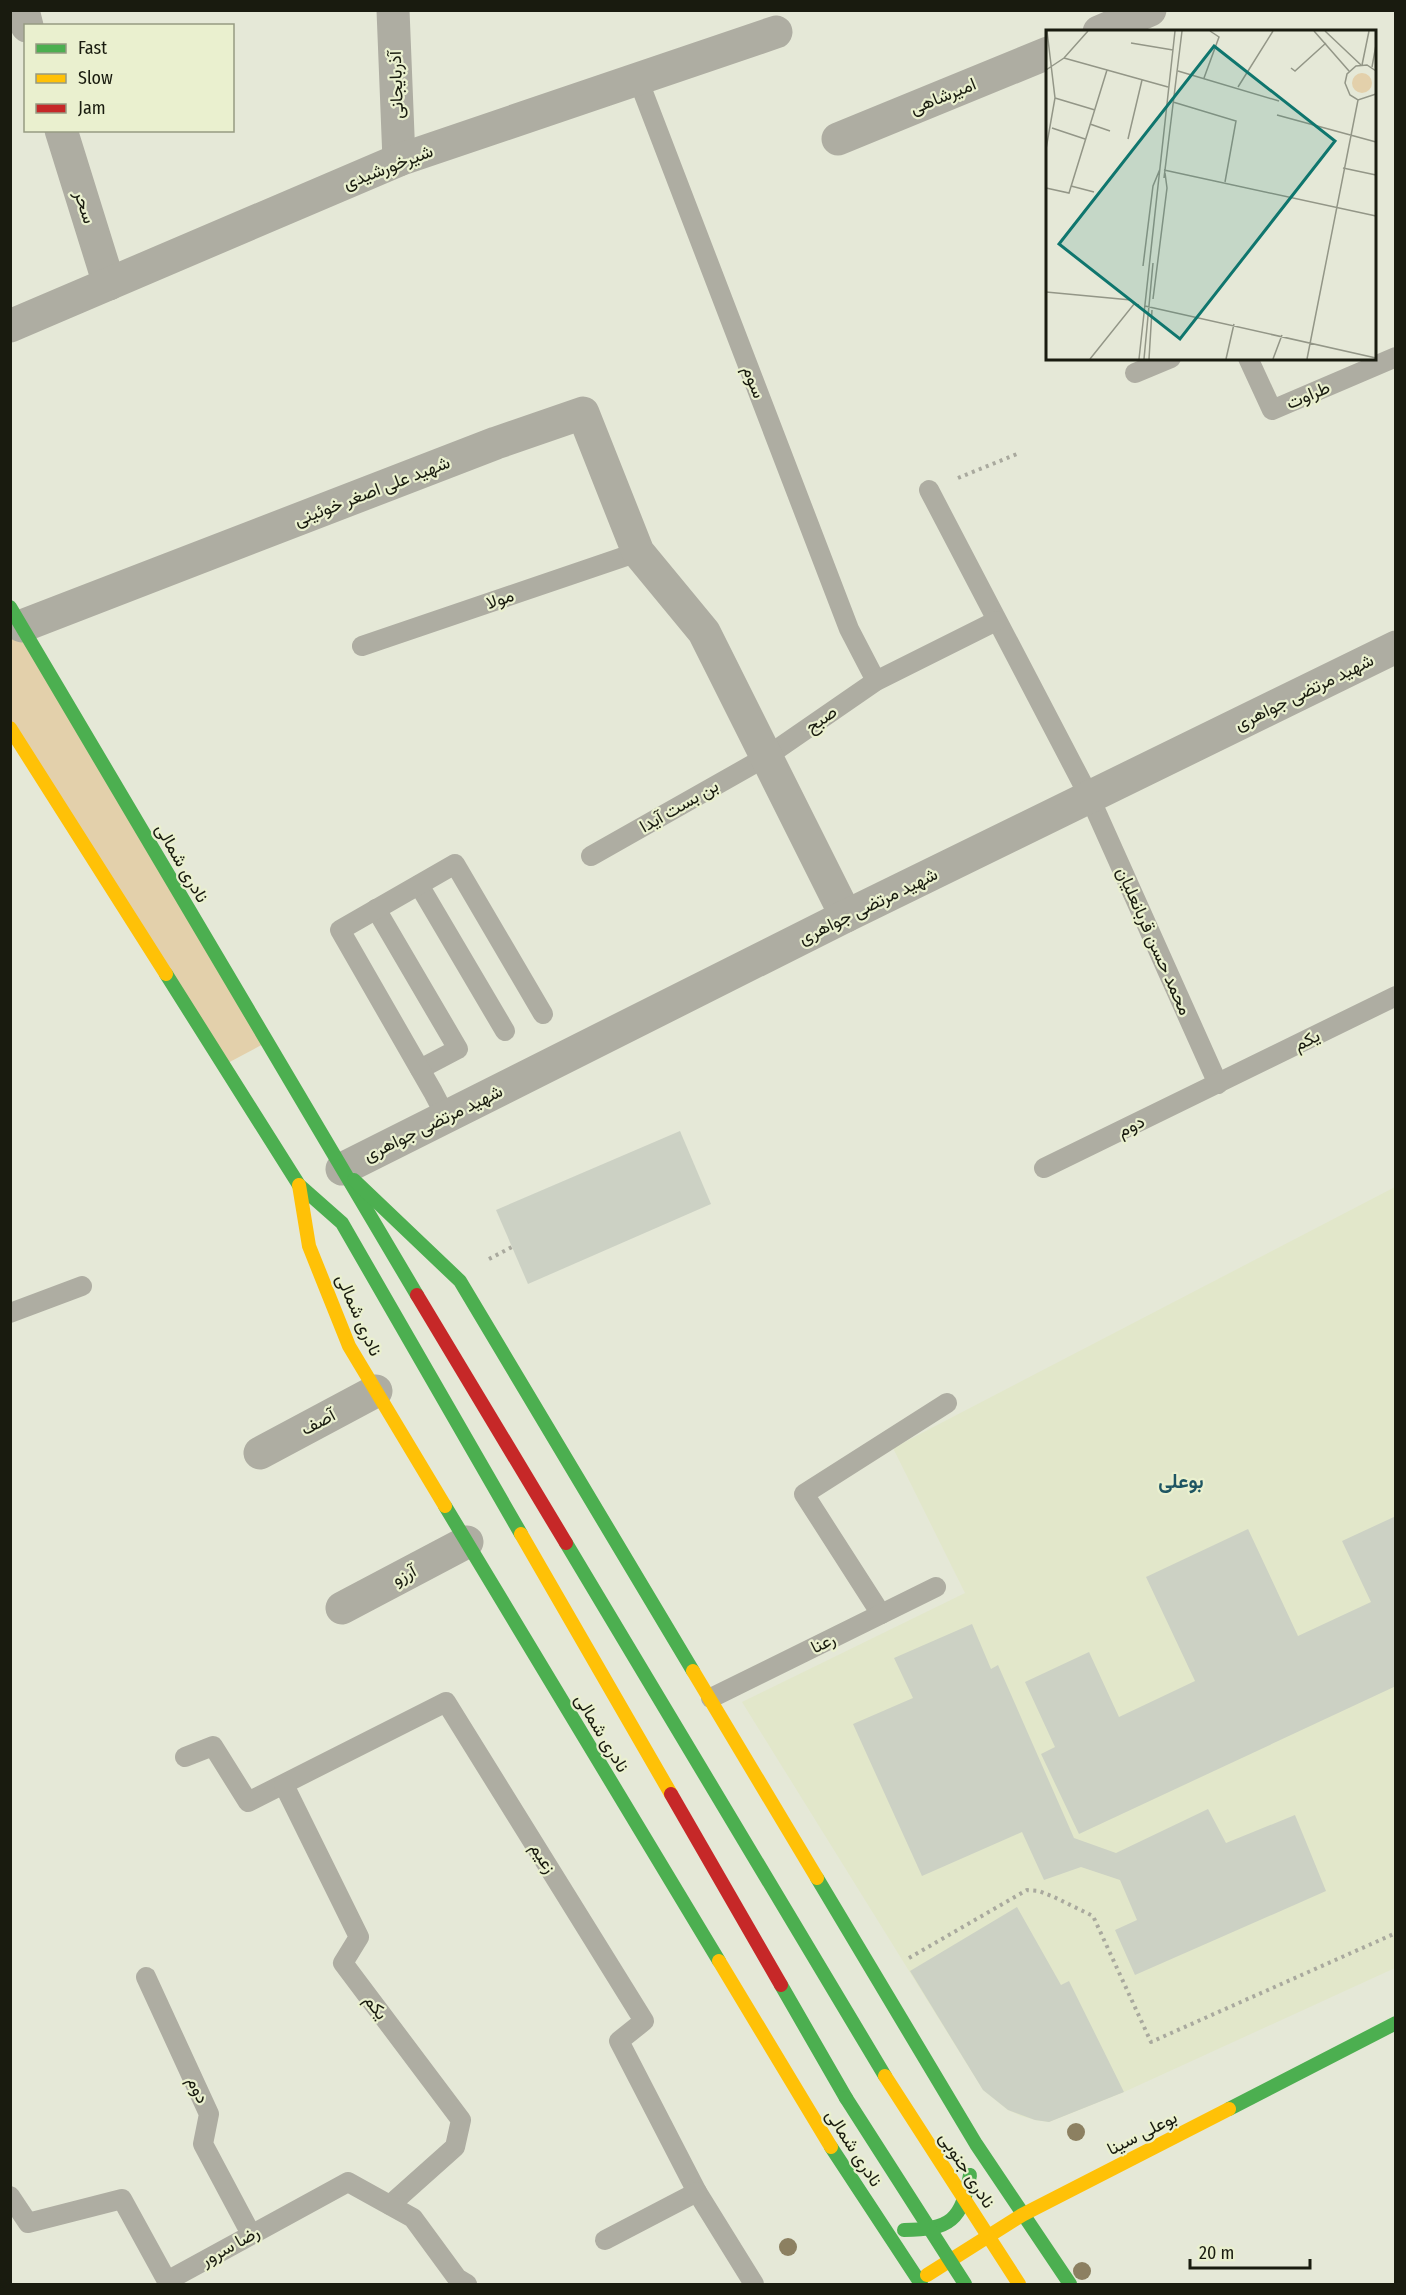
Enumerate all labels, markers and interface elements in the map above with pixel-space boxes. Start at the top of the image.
legend [24,24,234,132]
inset map [1046,30,1376,360]
text: Fast [78,37,107,59]
street label: آذربایجانی [384,49,408,119]
text: Slow [78,67,113,89]
street label: امیرشاهی [907,73,979,119]
text: Jam [78,97,106,119]
street label: شیرخورشیدی [340,140,436,194]
street label: سحر [69,187,101,226]
street label: سوم [737,363,770,402]
street label: طراوت [1283,376,1333,414]
street label: شهید علی اصغر خوئینی [291,451,453,531]
street label: مولا [483,584,517,614]
street label: شهید مرتضی جواهری [1231,649,1377,735]
street label: صبح [801,700,842,738]
street label: بن بست آیدا [636,775,722,837]
street label: نادری شمالی [151,820,213,906]
street label: شهید مرتضی جواهری [795,863,941,949]
street label: محمد حسن قربانعلیان [1111,864,1197,1018]
street label: یکم [1290,1024,1324,1057]
street label: شهید مرتضی جواهری [360,1080,506,1166]
street label: دوم [1114,1110,1149,1143]
street label: نادری شمالی [331,1270,387,1360]
street label: آصف [297,1403,341,1440]
district label: بوعلی [1158,1469,1204,1494]
street label: آرزو [388,1559,421,1590]
street label: رعنا [807,1628,839,1658]
street label: نادری شمالی [570,1690,634,1776]
street label: زعیم [524,1839,561,1878]
street label: یکم [359,1990,393,2025]
street label: دوم [181,2073,214,2107]
street label: نادری شمالی [821,2105,887,2191]
street label: بوعلی سینا [1103,2106,1181,2160]
street label: نادری جنوبی [934,2128,1000,2212]
street label: رضا سرور [196,2221,263,2272]
scale bar [1190,2232,1310,2270]
text: 20 m [1199,2242,1234,2264]

